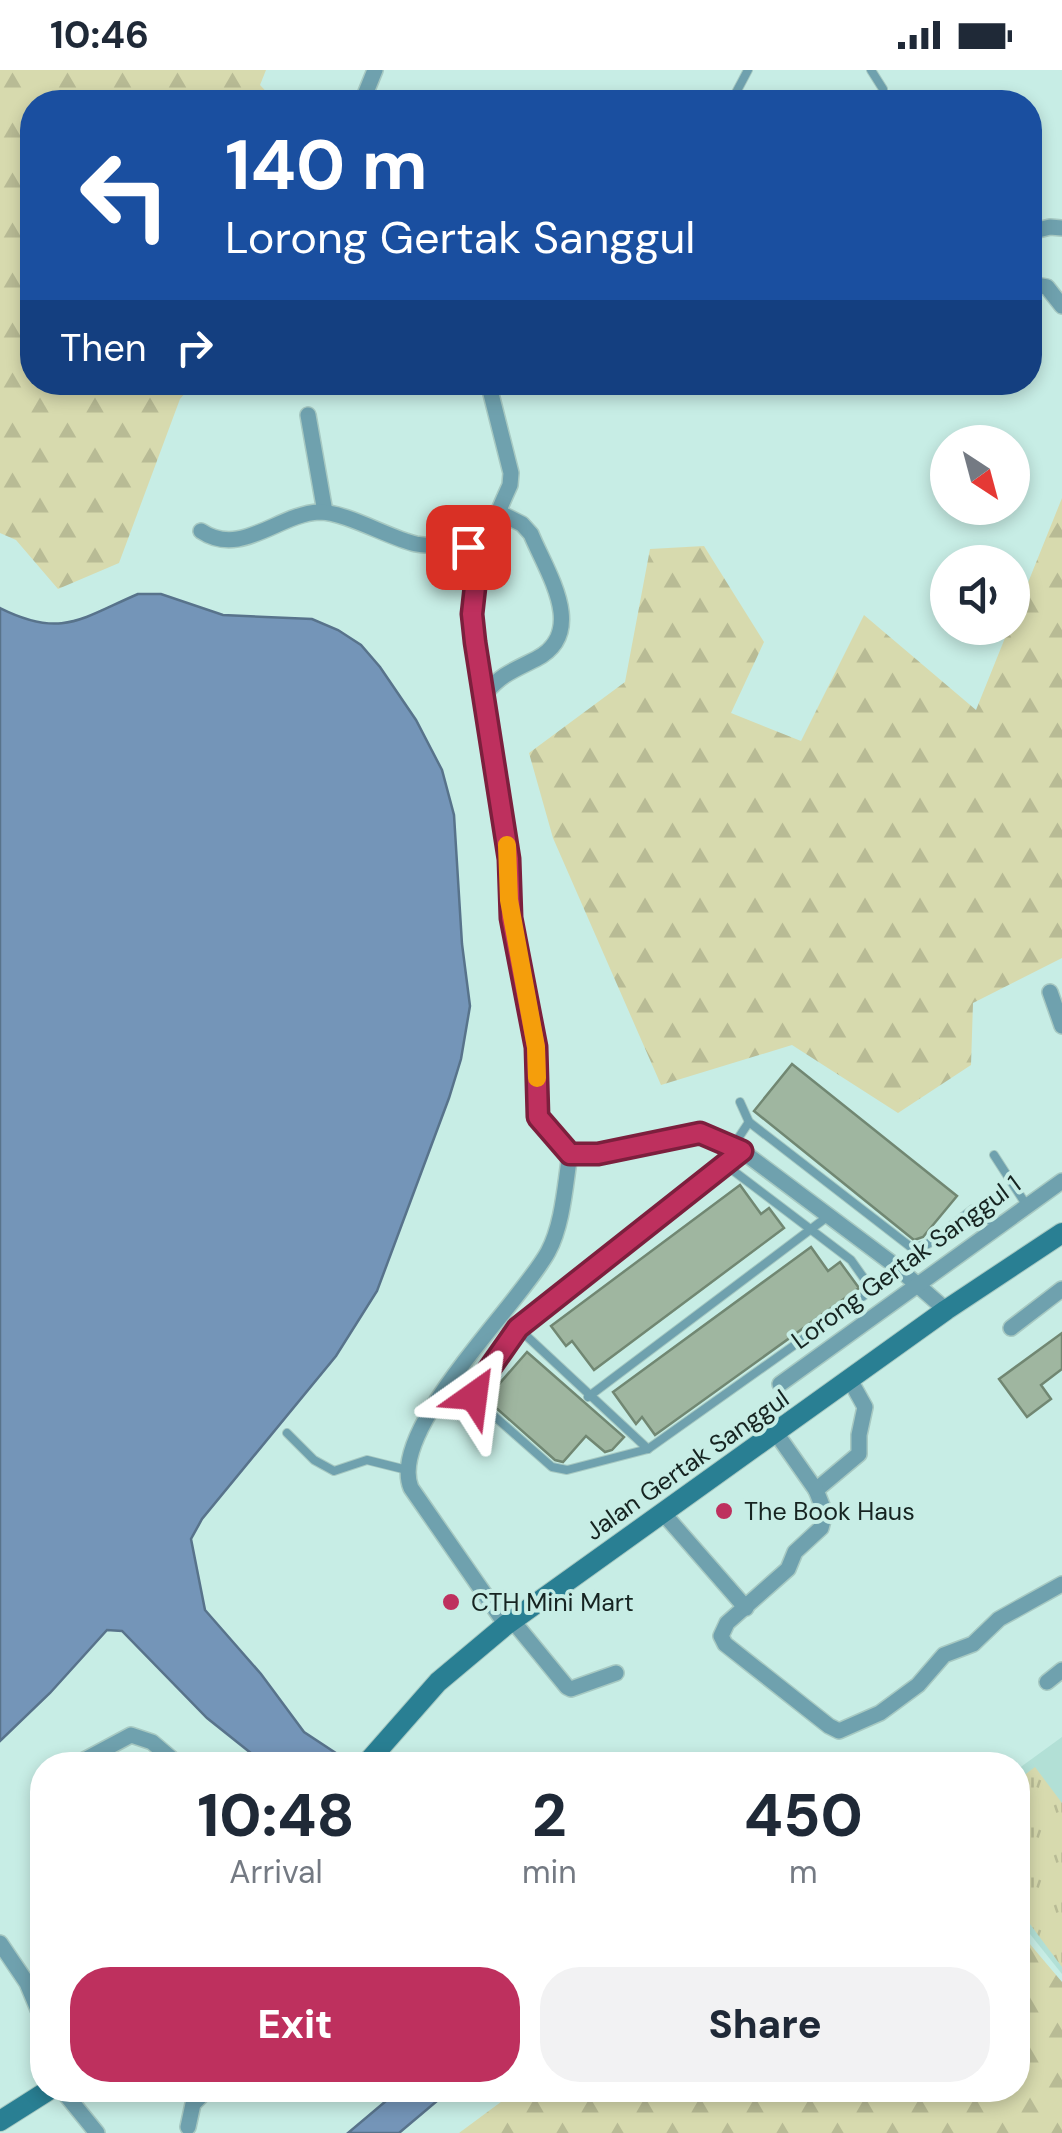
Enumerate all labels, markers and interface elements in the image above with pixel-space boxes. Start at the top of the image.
text: 10:46 [50,10,149,60]
text: 140 m [225,120,428,211]
icon: left [60,130,190,260]
text: Lorong Gertak Sanggul [225,208,695,267]
icon: right [167,320,222,375]
text: Then [60,323,147,373]
north arrow [930,425,1030,525]
map controls [930,425,1030,645]
pin [426,505,511,590]
icon: arrive [441,520,496,575]
button: sound [930,545,1030,645]
street label: Lorong Gertak Sanggul 1 [785,1168,1027,1356]
position arrow [422,1344,526,1448]
street label: Jalan Gertak Sanggul [579,1382,795,1548]
place label: The Book Haus [744,1495,915,1528]
marker: The Book Haus [713,1500,735,1522]
place label: CTH Mini Mart [471,1586,634,1619]
marker: CTH Mini Mart [440,1591,462,1613]
text: 10:48 [197,1776,355,1855]
text: 2 [532,1776,567,1855]
text: 450 [744,1776,863,1855]
text: Arrival [229,1851,323,1893]
text: min [522,1851,577,1893]
text: m [789,1851,818,1893]
button: Exit [70,1967,520,2082]
button: Share [540,1967,990,2082]

